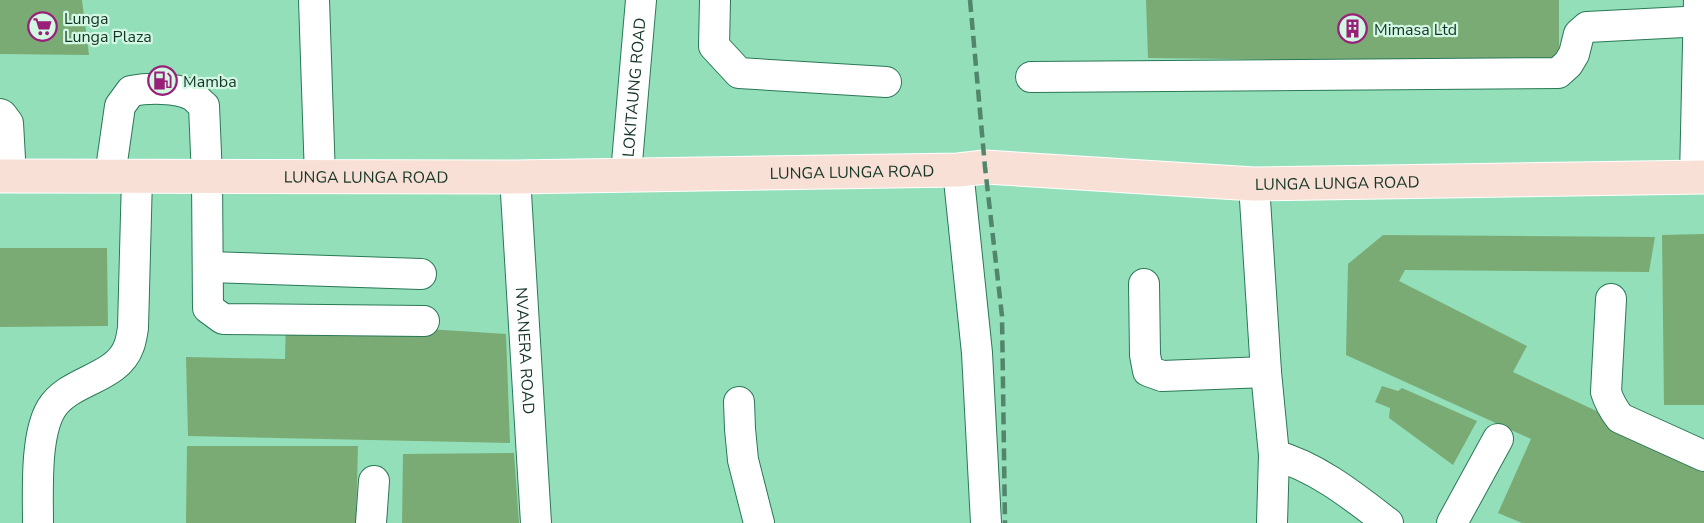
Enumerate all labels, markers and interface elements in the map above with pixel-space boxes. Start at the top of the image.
place label: Lunga Lunga Plaza [64,8,152,48]
supermarket icon: Lunga Lunga Plaza [27,11,59,43]
building icon: Mimasa Ltd [1337,13,1369,45]
street label: LOKITAUNG ROAD [617,17,651,158]
place label: Mimasa Ltd [1374,19,1457,41]
fuel station icon: Mamba [146,65,178,97]
place label: Mamba [183,71,237,93]
street label: LUNGA LUNGA ROAD [769,160,934,185]
street label: LUNGA LUNGA ROAD [284,167,448,189]
street label: LUNGA LUNGA ROAD [1255,171,1420,196]
street label: NVANERA ROAD [510,286,539,415]

